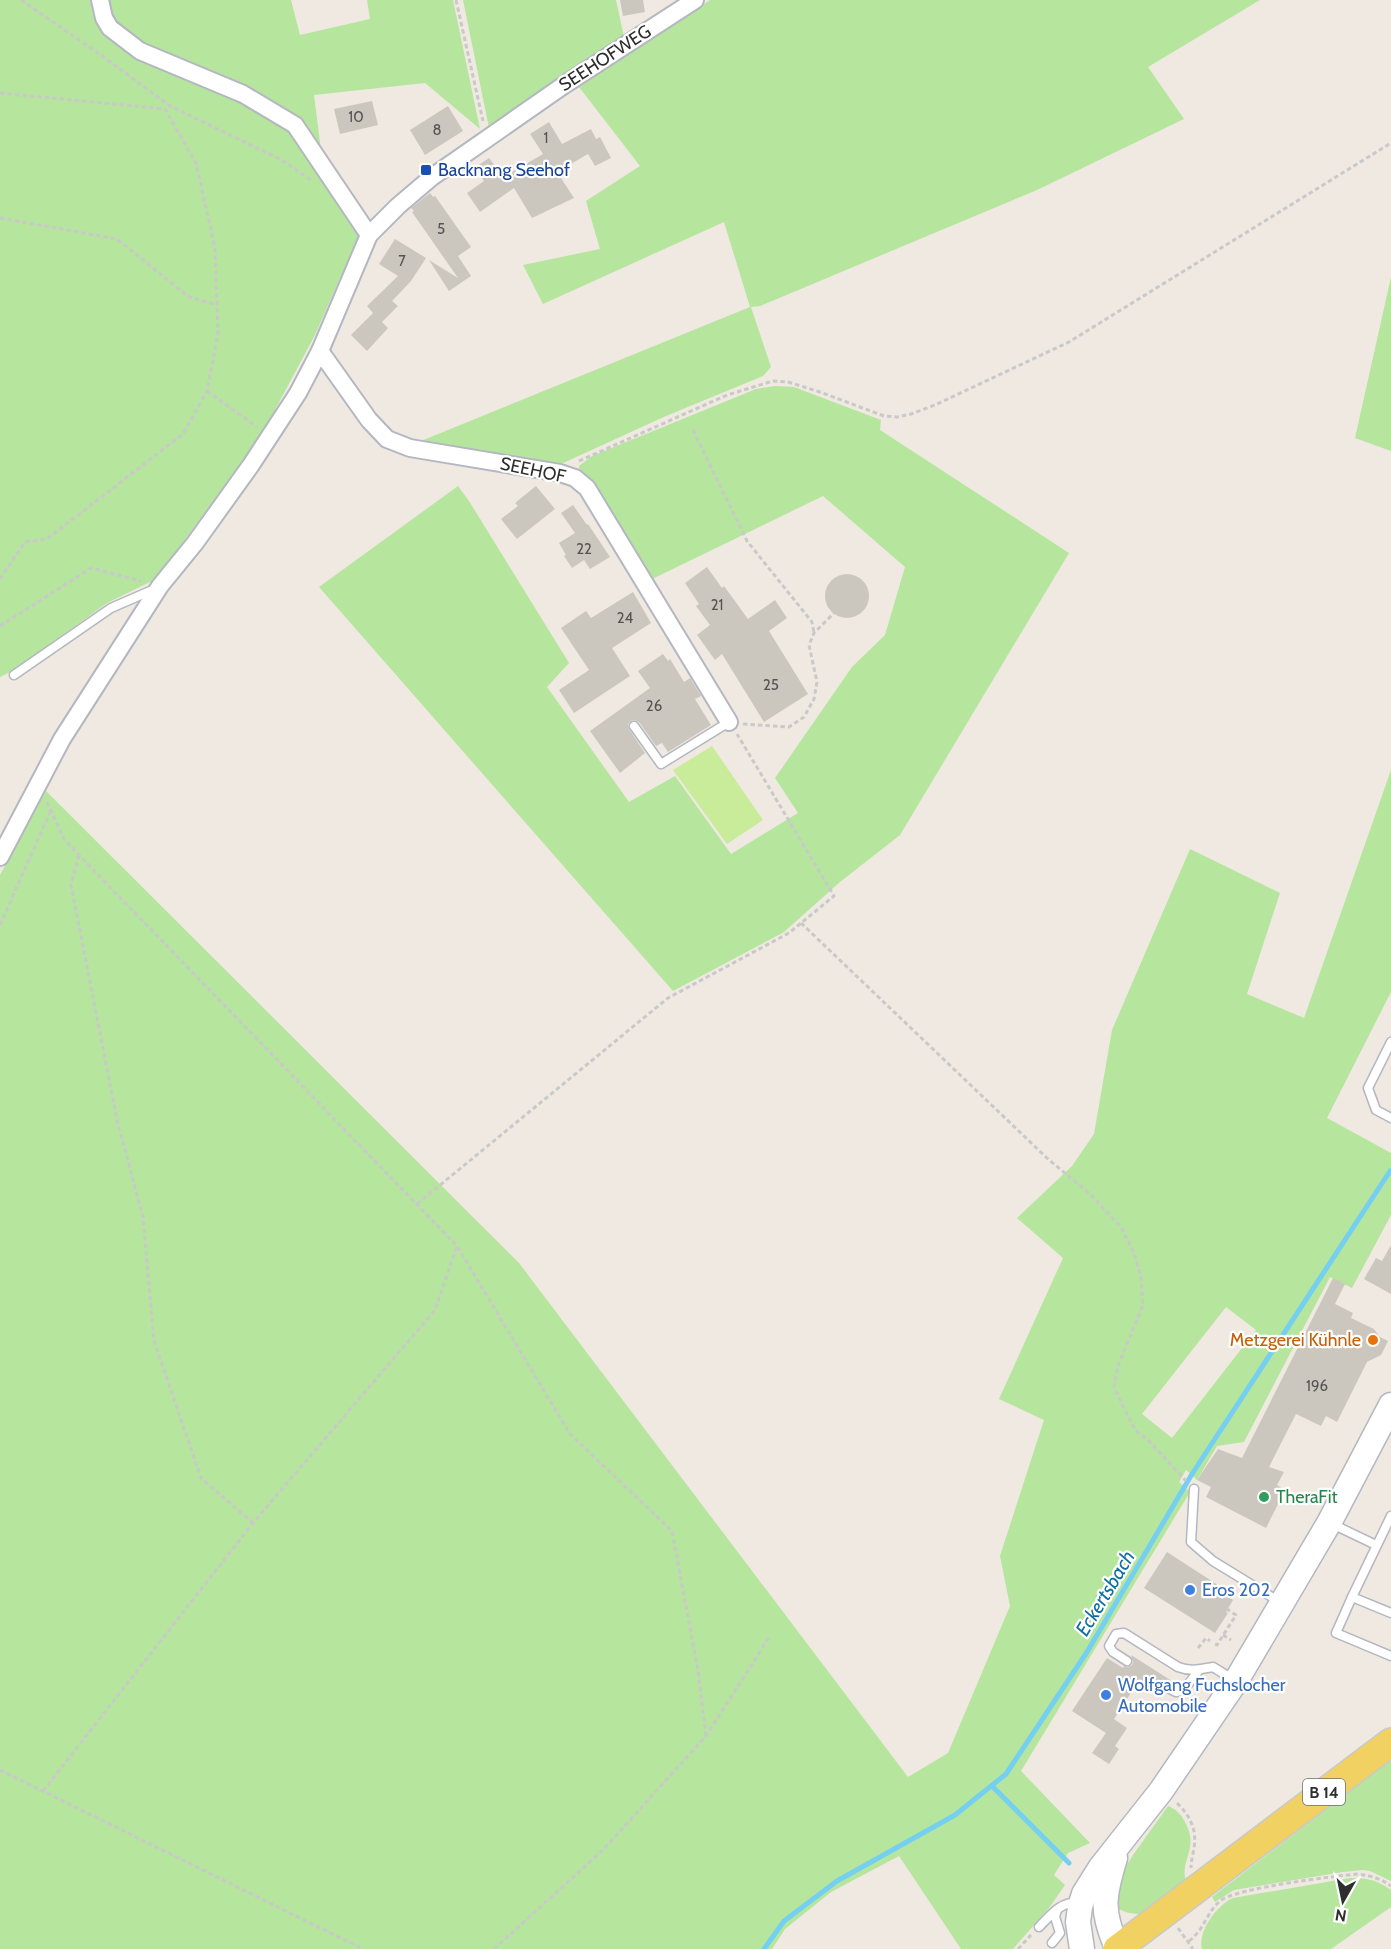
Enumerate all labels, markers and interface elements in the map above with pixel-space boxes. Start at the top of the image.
street label: SEEHOFWEG [555,20,655,96]
house number: 10 [348,108,364,126]
house number: 8 [432,121,442,139]
house number: 1 [544,129,548,147]
place label: Backnang Seehof [438,159,570,181]
marker: Backnang Seehof [419,163,433,177]
house number: 5 [437,220,445,238]
house number: 7 [398,252,406,270]
street label: SEEHOF [498,452,568,488]
house number: 22 [576,540,592,558]
house number: 21 [711,596,723,614]
house number: 24 [617,609,634,627]
house number: 25 [763,676,779,694]
house number: 26 [646,697,662,715]
place label: Metzgerei Kühnle [1230,1329,1361,1351]
marker: Metzgerei Kühnle [1366,1333,1380,1347]
house number: 196 [1306,1377,1328,1395]
place label: TheraFit [1276,1486,1338,1508]
marker: TheraFit [1257,1490,1271,1504]
water label: Eckertsbach [1070,1546,1140,1640]
place label: Eros 202 [1202,1579,1270,1601]
marker: Eros 202 [1183,1583,1197,1597]
place label: Wolfgang Fuchslocher Automobile [1118,1674,1286,1717]
marker: Wolfgang Fuchslocher Automobile [1099,1688,1113,1702]
road number: B 14 [1303,1779,1345,1805]
north arrow [1313,1871,1373,1931]
text: N [1334,1905,1348,1926]

